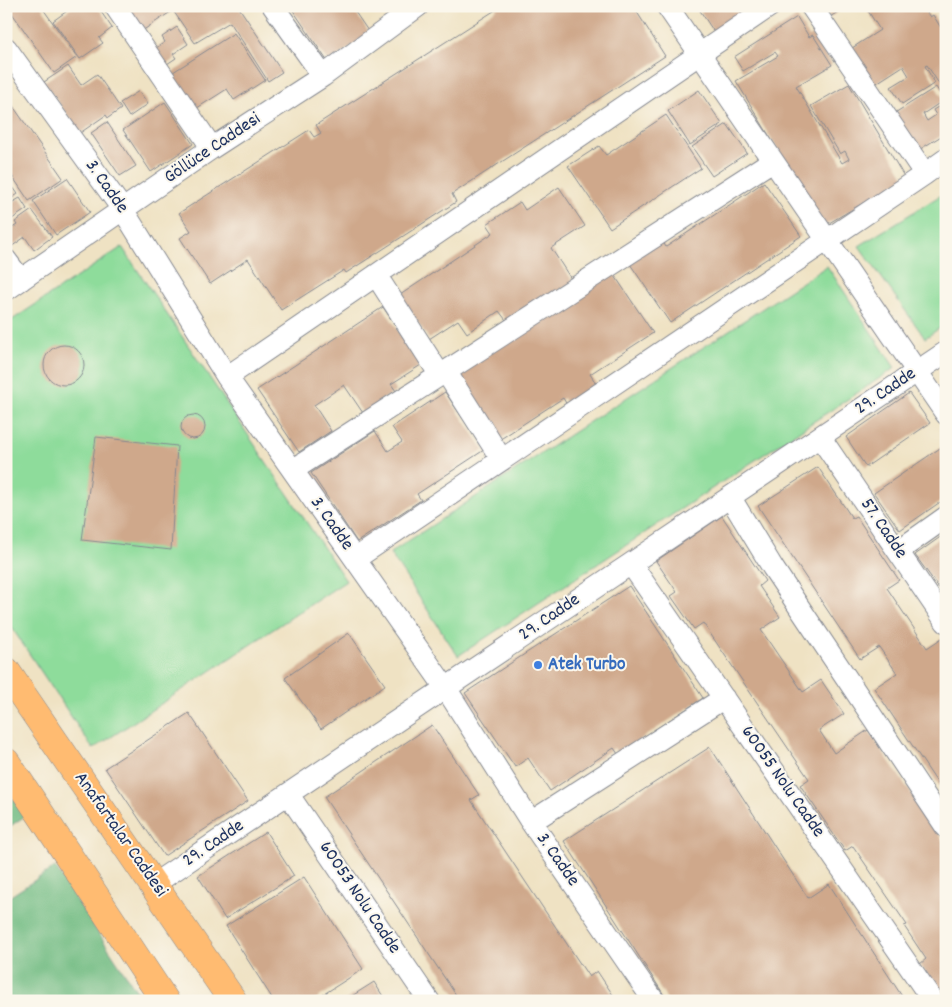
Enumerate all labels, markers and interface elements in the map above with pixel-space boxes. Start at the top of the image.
street label: Göllüce Caddesi [159,106,267,191]
street label: 3. Cadde [78,155,134,219]
street label: 29. Cadde [850,362,922,422]
street label: 3. Cadde [303,492,359,556]
street label: 57. Cadde [853,493,913,565]
street label: 29. Cadde [514,588,586,648]
place label: Atek Turbo [548,652,626,679]
marker: Atek Turbo [532,659,544,671]
street label: 60055 Nolu Cadde [733,720,831,844]
street label: Anafartalar Caddesi [67,767,174,904]
street label: 29. Cadde [178,814,250,874]
street label: 3. Cadde [529,828,585,892]
street label: 60053 Nolu Cadde [311,836,407,960]

